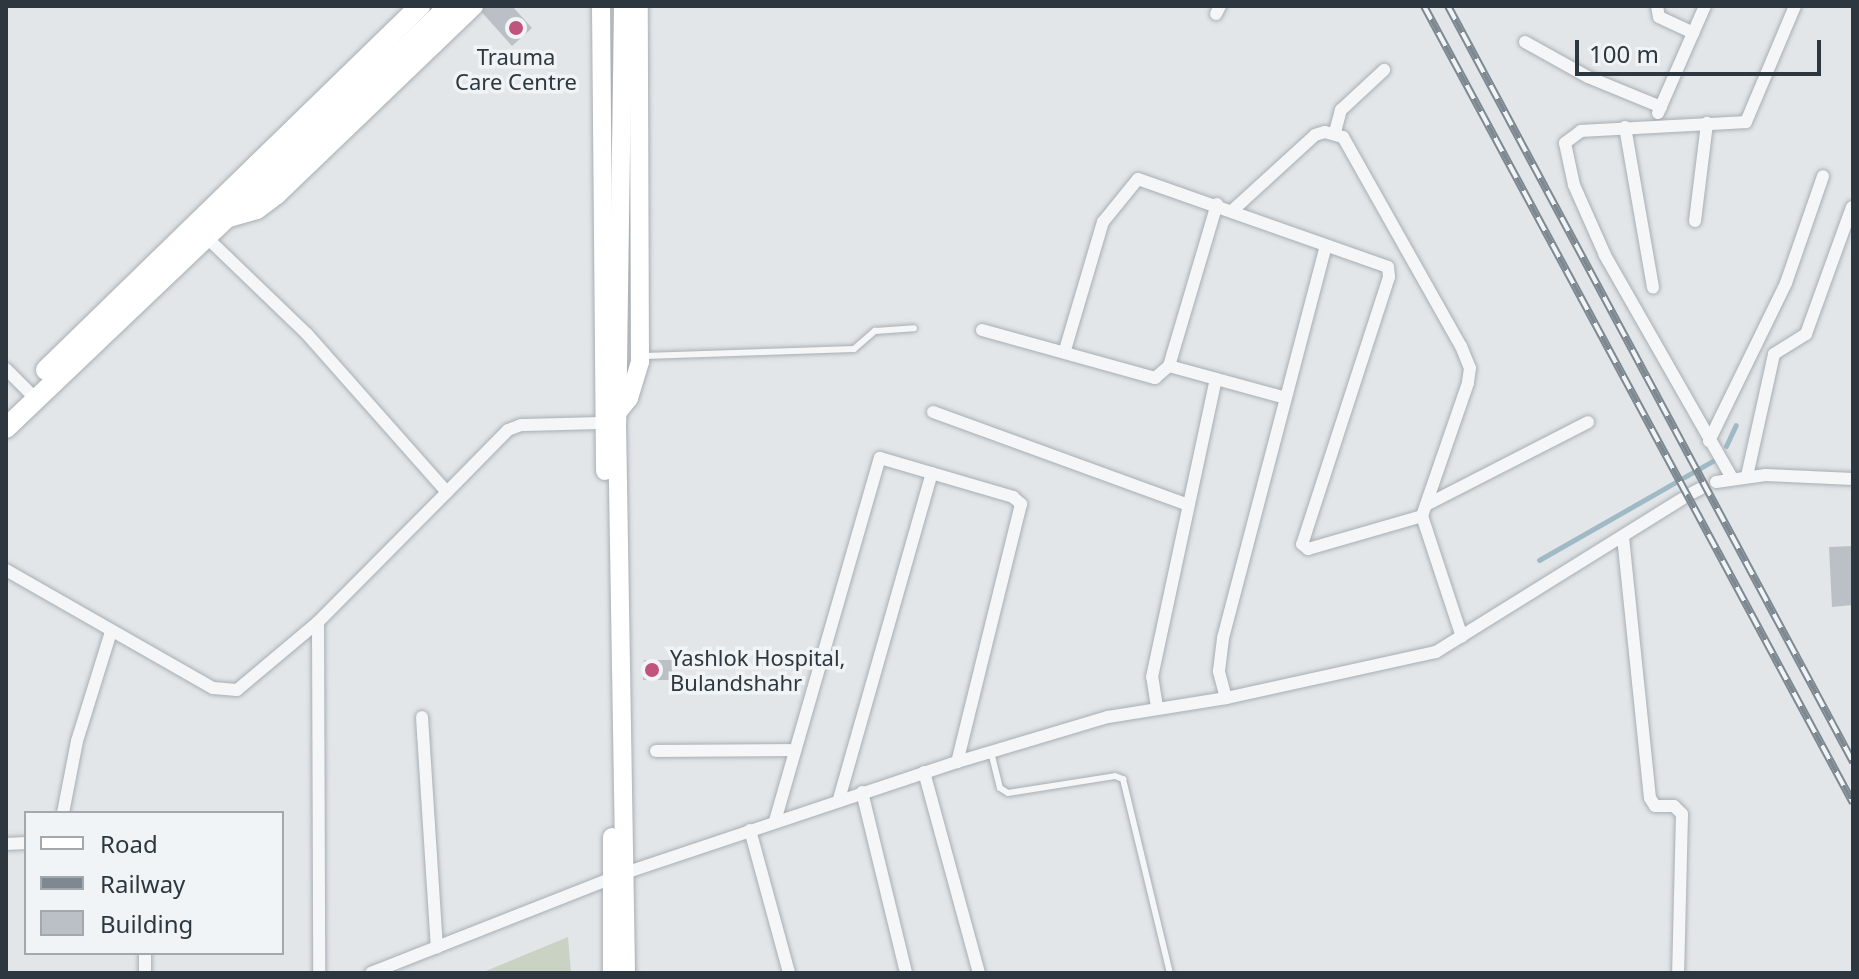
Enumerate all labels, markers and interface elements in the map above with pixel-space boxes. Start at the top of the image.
marker: Trauma Care Centre [505,17,527,39]
scale bar [1579,24,1825,74]
text: 100 m [1589,37,1659,70]
place label: Trauma Care Centre [455,43,577,94]
place label: Yashlok Hospital, Bulandshahr [670,644,845,696]
marker: Yashlok Hospital, Bulandshahr [641,659,663,681]
legend [24,811,284,955]
text: Road [100,827,158,860]
text: Railway [100,867,185,900]
text: Building [100,907,193,940]

